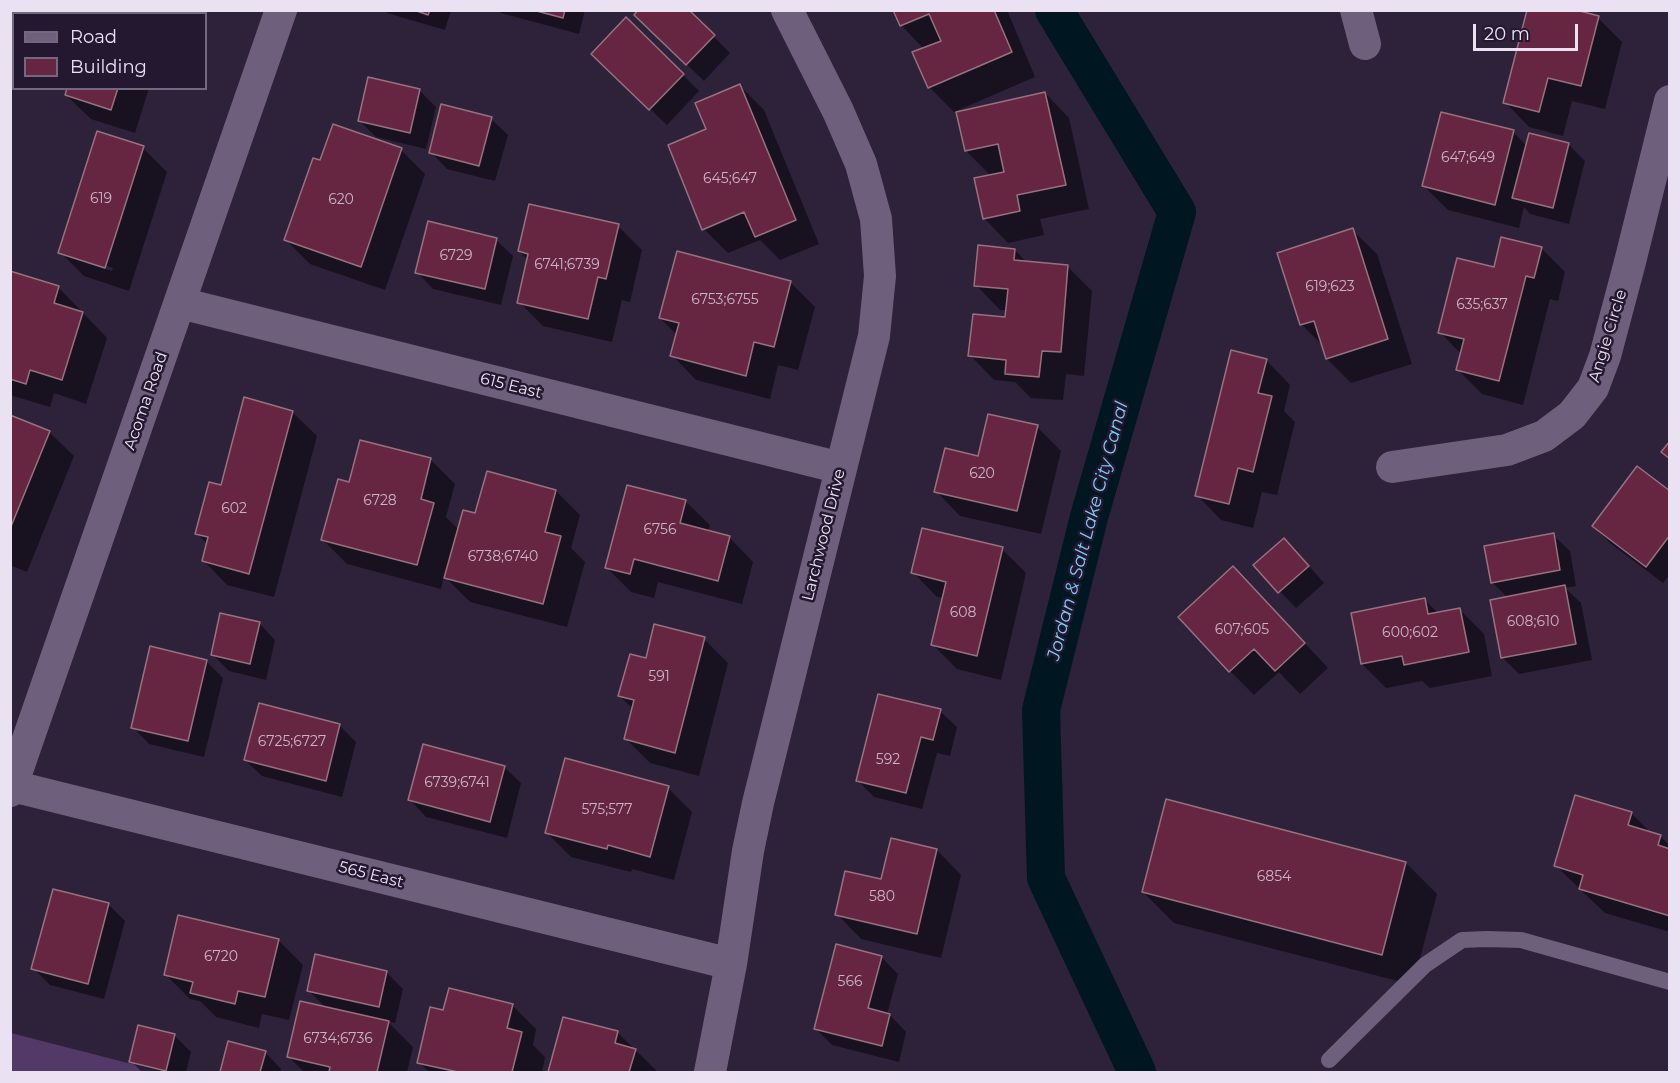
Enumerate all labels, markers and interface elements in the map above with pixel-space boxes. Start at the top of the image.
legend [12,12,207,90]
scale bar [1476,12,1581,50]
text: 20 m [1484,23,1530,45]
text: Road [70,26,117,48]
text: Building [70,56,147,78]
house number: 647;649 [1441,150,1495,166]
house number: 645;647 [703,171,757,187]
house number: 619 [90,191,112,207]
house number: 620 [328,192,354,208]
house number: 6729 [439,248,473,264]
house number: 6741;6739 [534,257,600,273]
house number: 619;623 [1305,279,1355,295]
street label: Angie Circle [1585,287,1631,385]
house number: 6753;6755 [691,292,759,308]
house number: 635;637 [1456,297,1508,313]
street label: Acoma Road [120,349,172,453]
street label: 615 East [478,369,544,403]
water label: Jordan & Salt Lake City Canal [1043,399,1133,663]
house number: 620 [969,466,995,482]
street label: Larchwood Drive [798,467,850,603]
house number: 6728 [363,493,397,509]
house number: 602 [221,501,247,517]
house number: 6756 [644,522,676,538]
house number: 6738;6740 [468,549,538,565]
house number: 608 [950,605,976,621]
house number: 608;610 [1507,614,1559,630]
house number: 607;605 [1215,622,1269,638]
house number: 600;602 [1382,625,1438,641]
house number: 591 [648,669,670,685]
house number: 6725;6727 [258,734,326,750]
house number: 592 [876,752,900,768]
house number: 6739;6741 [424,775,490,791]
house number: 575;577 [582,802,632,818]
street label: 565 East [336,858,406,892]
house number: 6854 [1257,869,1291,885]
house number: 580 [869,889,895,905]
house number: 6720 [204,949,238,965]
house number: 566 [838,974,862,990]
house number: 6734;6736 [303,1031,373,1047]

